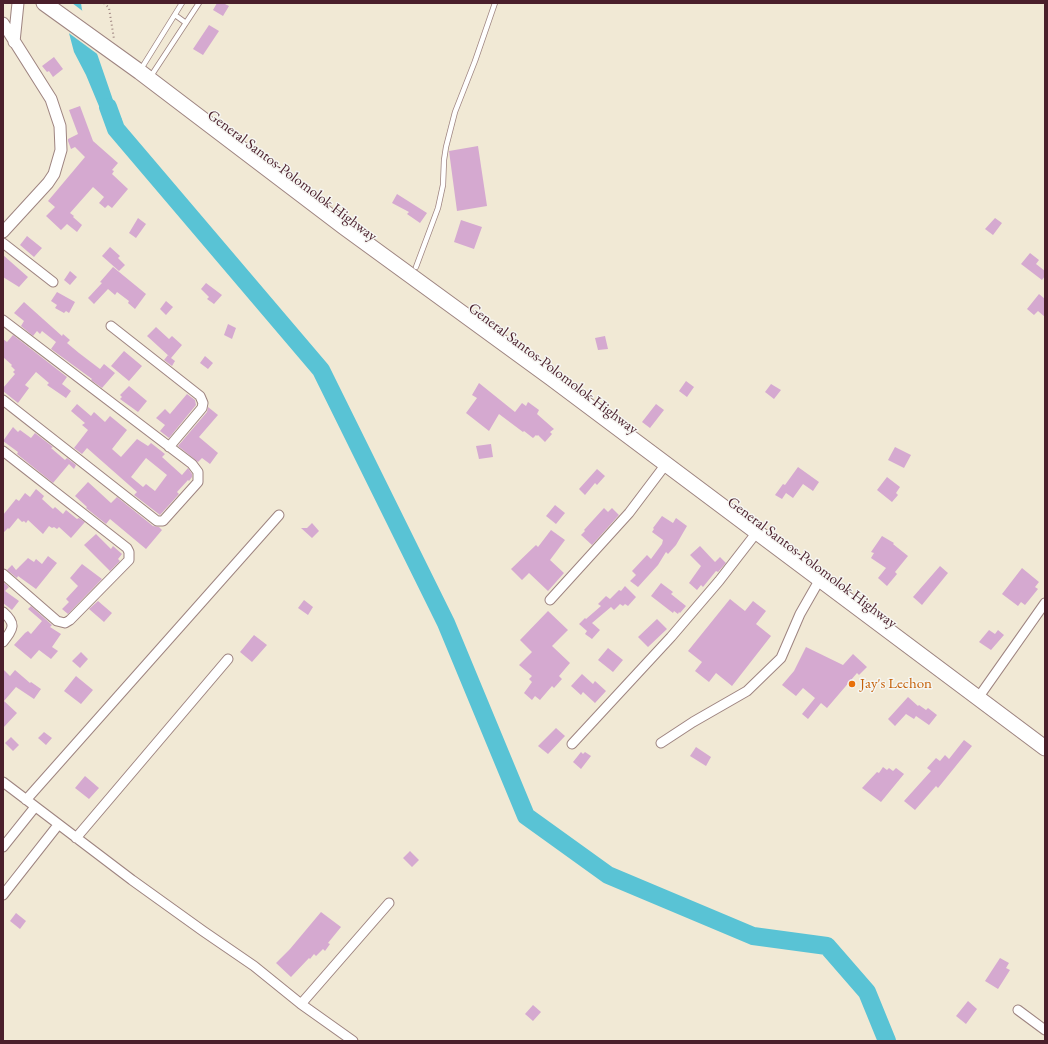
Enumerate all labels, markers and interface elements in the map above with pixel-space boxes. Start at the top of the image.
street label: General Santos-Polomolok Highway [204,106,380,246]
street label: General Santos-Polomolok Highway [465,299,641,439]
street label: General Santos-Polomolok Highway [724,493,900,633]
place label: Jay's Lechon [860,675,932,693]
marker: Jay's Lechon [847,679,857,689]

